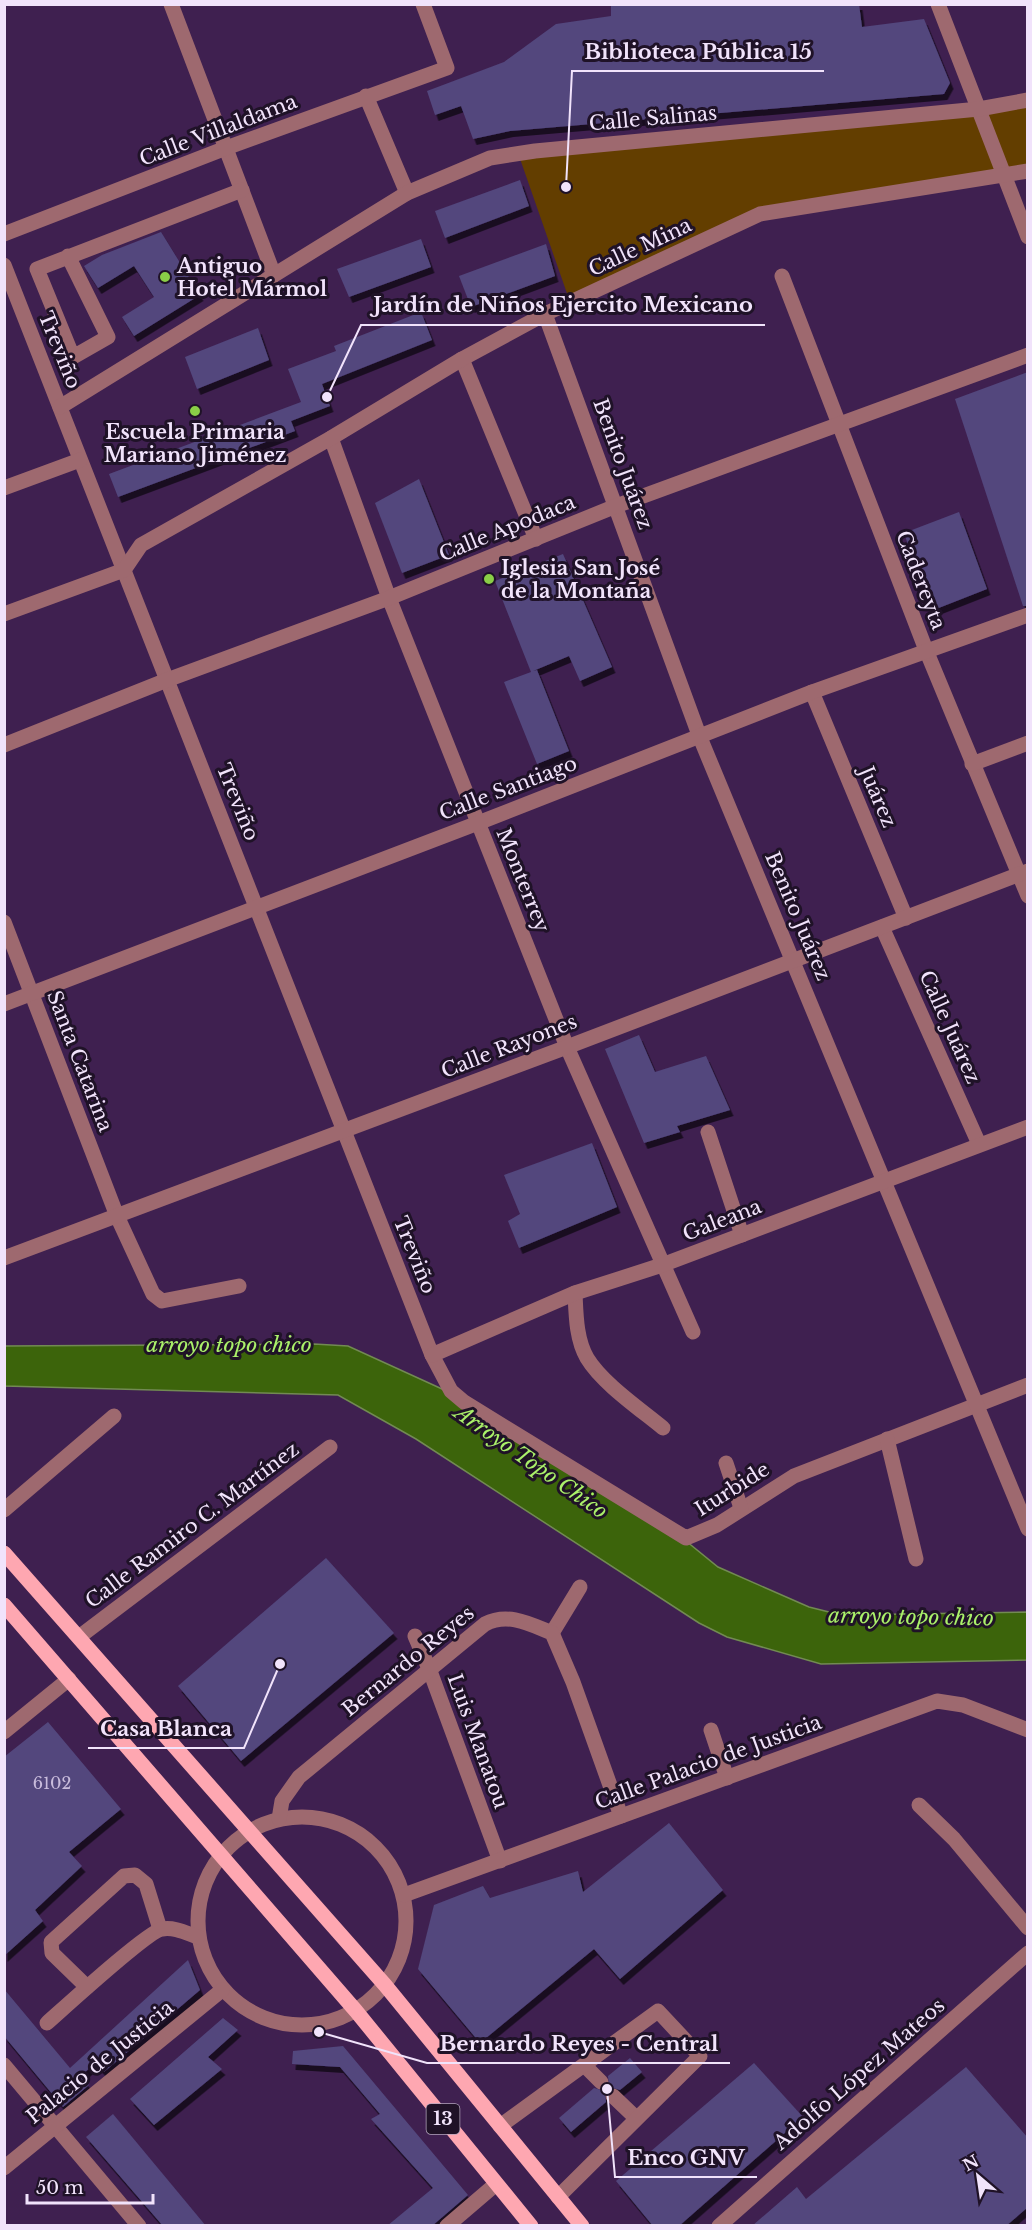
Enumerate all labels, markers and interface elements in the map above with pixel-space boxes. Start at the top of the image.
callout: Biblioteca Pública 15 [572,32,824,71]
text: Biblioteca Pública 15 [584,39,812,65]
street label: Calle Villaldama [136,89,301,171]
street label: Calle Salinas [588,100,718,136]
street label: Calle Mina [585,212,696,281]
place label: Antiguo Hotel Mármol [176,254,327,301]
marker: Antiguo Hotel Mármol [158,270,172,284]
callout: Jardín de Niños Ejercito Mexicano [361,286,765,325]
text: Jardín de Niños Ejercito Mexicano [369,292,753,318]
street label: Treviño [34,308,86,392]
street label: Benito Juárez [588,395,658,533]
marker: Escuela Primaria Mariano Jiménez [188,404,202,418]
place label: Escuela Primaria Mariano Jiménez [104,420,286,467]
street label: Calle Apodaca [435,489,580,566]
street label: Cadereyta [891,527,951,634]
place label: Iglesia San José de la Montaña [501,556,660,603]
marker: Iglesia San José de la Montaña [482,572,496,586]
street label: Calle Santiago [436,751,580,825]
street label: Treviño [212,760,264,844]
street label: Juárez [853,760,902,831]
street label: Monterrey [491,825,555,936]
street label: Benito Juárez [760,848,836,984]
street label: Calle Juárez [914,967,986,1087]
street label: Santa Catarina [42,987,118,1136]
street label: Calle Rayones [438,1009,580,1083]
street label: Galeana [679,1194,766,1246]
street label: Treviño [389,1213,441,1297]
water label: arroyo topo chico [146,1332,312,1358]
water label: Arroyo Topo Chico [447,1398,612,1524]
street label: Calle Ramiro C. Martínez [81,1437,303,1613]
street label: Iturbide [690,1457,774,1521]
street label: Bernardo Reyes [337,1601,479,1721]
water label: arroyo topo chico [828,1603,994,1631]
street label: Luis Manatou [443,1670,513,1812]
callout: Casa Blanca [88,1709,244,1748]
street label: Calle Palacio de Justicia [591,1709,825,1814]
text: Casa Blanca [100,1716,232,1742]
house number: 6102 [33,1773,71,1793]
street label: Adolfo López Mateos [768,1993,949,2155]
street label: Palacio de Justicia [22,1995,179,2129]
callout: Bernardo Reyes - Central [427,2024,730,2063]
text: Bernardo Reyes - Central [439,2031,719,2057]
road number: 13 [426,2104,460,2134]
callout: Enco GNV [615,2138,757,2177]
text: Enco GNV [627,2145,746,2171]
north arrow [948,2146,1008,2206]
text: N [959,2150,982,2175]
scale bar [27,2167,153,2205]
text: 50 m [36,2177,84,2199]

